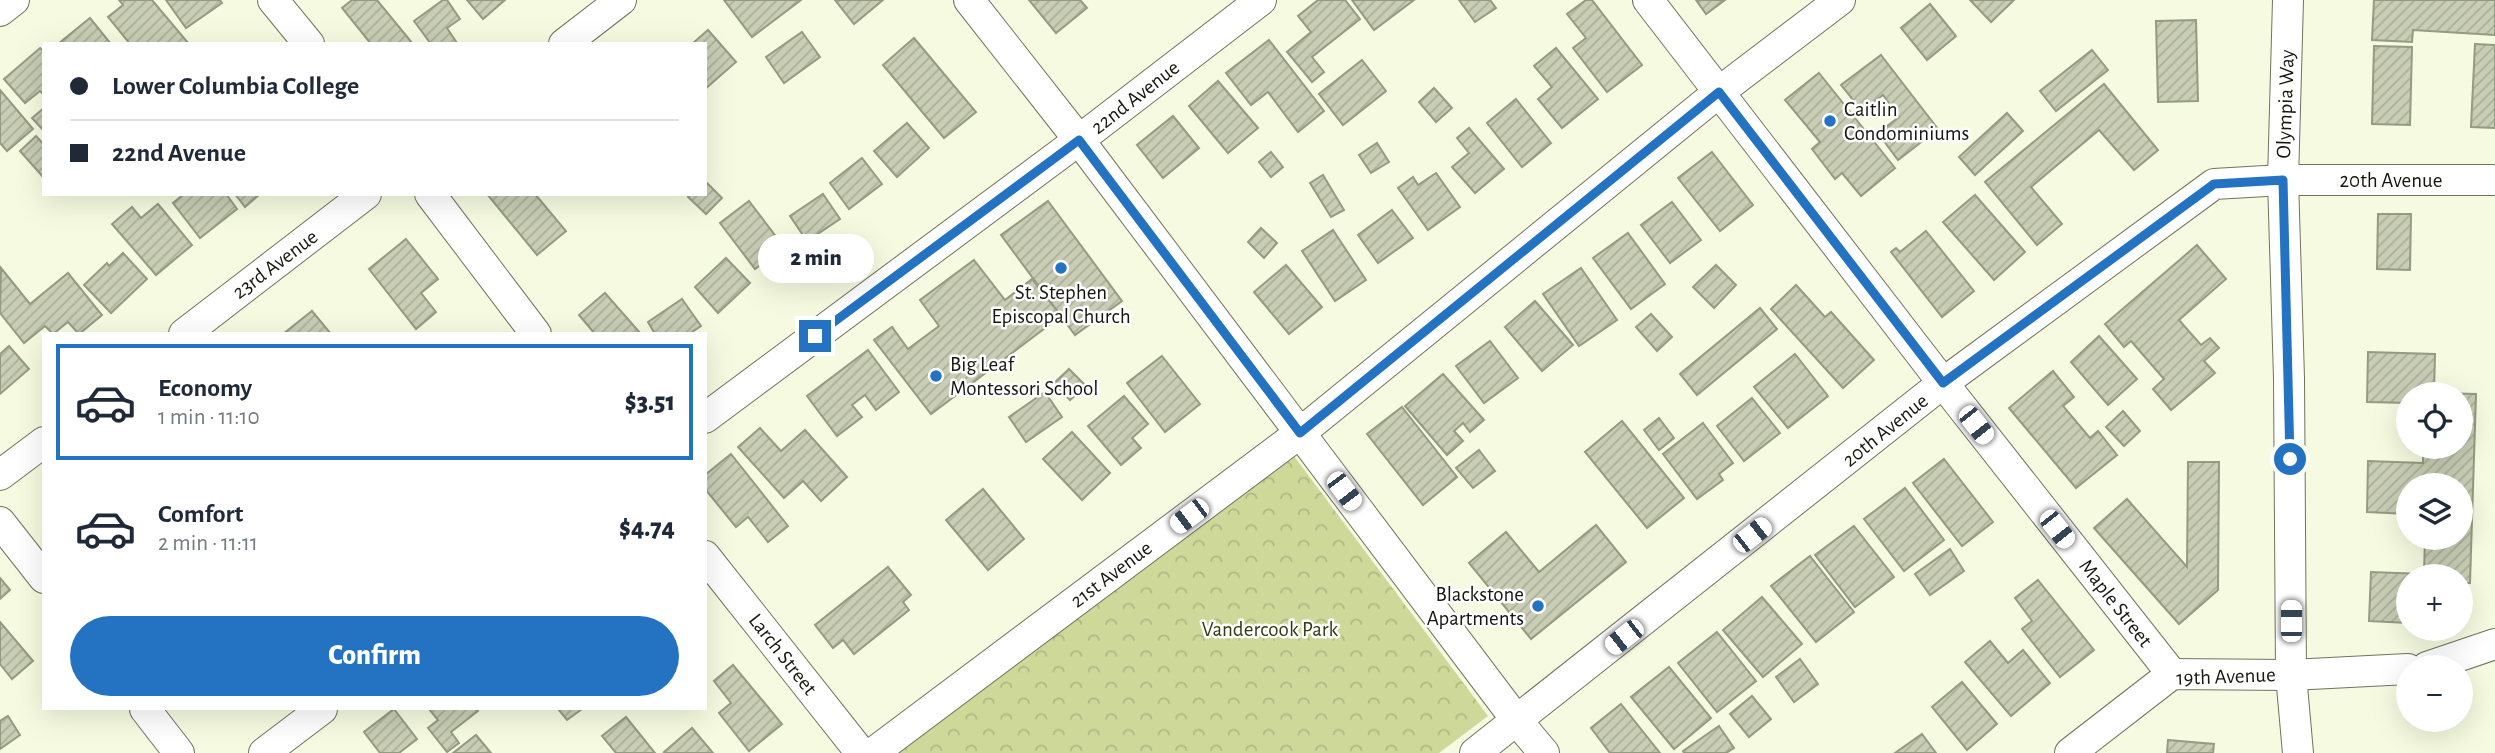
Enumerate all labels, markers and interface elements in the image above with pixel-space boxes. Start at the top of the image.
street label: Olympia Way [2273,49,2298,159]
street label: 22nd Avenue [1087,57,1183,138]
text: Lower Columbia College [112,73,359,99]
place label: Caitlin Condominiums [1844,99,1969,144]
marker: Caitlin Condominiums [1822,113,1838,129]
text: 22nd Avenue [112,140,246,166]
street label: 20th Avenue [2340,170,2442,191]
street label: 23rd Avenue [229,226,322,303]
callout: 2 min [757,234,873,284]
text: 2 min [790,247,842,270]
marker: St. Stephen Episcopal Church [1053,260,1069,276]
place label: St. Stephen Episcopal Church [991,282,1131,327]
route end [799,320,831,352]
place label: Big Leaf Montessori School [950,354,1098,399]
marker: Big Leaf Montessori School [928,368,944,384]
icon: car [74,371,137,434]
text: Economy [158,375,252,401]
map controls [2396,382,2473,732]
button: locate [2396,382,2473,459]
text: $3.51 [625,389,675,415]
street label: 20th Avenue [1839,390,1932,471]
car [1955,402,1998,448]
text: 1 min · 11:10 [158,406,260,429]
route start [2274,443,2306,475]
car [1323,468,1366,514]
button: layers [2396,473,2473,550]
car [1166,495,1213,537]
icon: car [74,497,137,560]
text: Comfort [158,501,243,527]
car [2036,506,2079,552]
car [1729,514,1776,556]
text: $4.74 [619,515,675,541]
text: 2 min · 11:11 [158,532,258,555]
street label: 21st Avenue [1067,537,1156,612]
street label: Maple Street [2075,556,2156,651]
button: + [2396,564,2473,641]
place label: Blackstone Apartments [1427,584,1524,629]
marker: Blackstone Apartments [1530,598,1546,614]
car [2281,600,2302,642]
street label: Larch Street [745,610,821,699]
button: Confirm [70,616,679,696]
car [1601,616,1648,658]
park label: Vandercook Park [1202,619,1339,640]
button: − [2396,655,2473,732]
street label: 19th Avenue [2176,664,2276,689]

